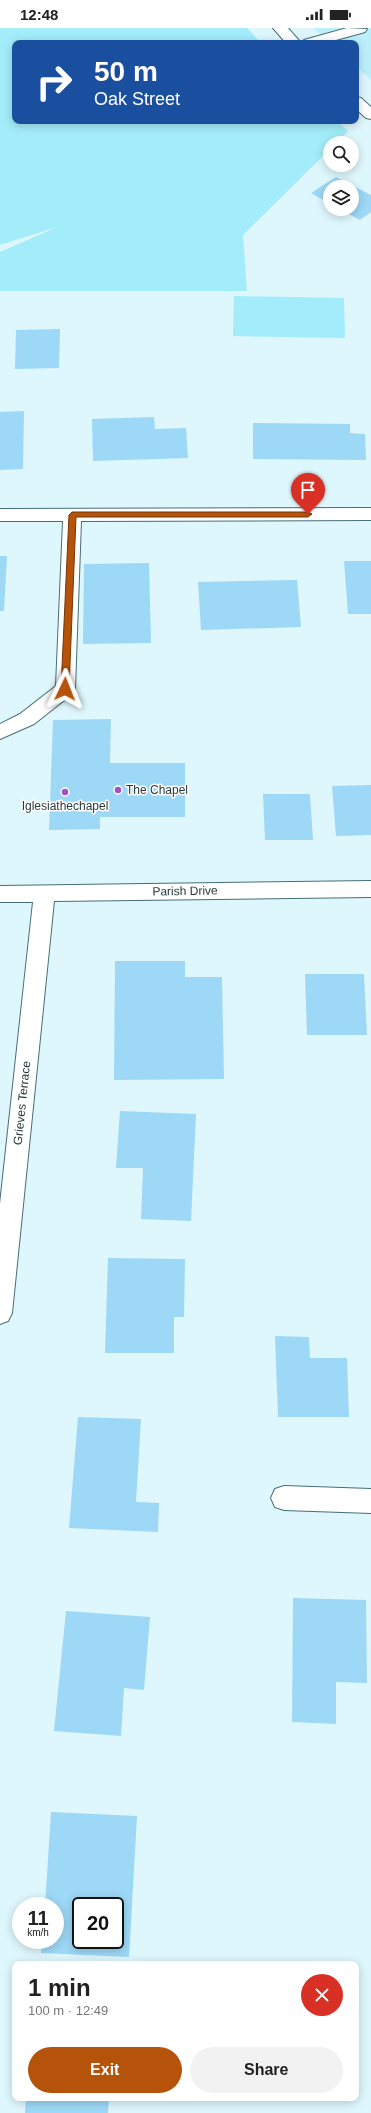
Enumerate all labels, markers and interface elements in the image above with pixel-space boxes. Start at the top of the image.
text: 12:48 [20,6,58,23]
icon: right [28,56,80,108]
text: 50 m [94,56,158,87]
text: Oak Street [94,89,180,109]
map controls [323,136,359,216]
button: search [323,136,359,172]
button: layers [323,180,359,216]
pin [291,473,325,514]
icon: arrive [297,479,319,501]
position arrow [44,668,86,710]
place label: The Chapel [126,783,188,797]
marker: The Chapel [113,785,123,795]
marker: Iglesiathechapel [60,787,70,797]
place label: Iglesiathechapel [22,799,108,813]
street label: Parish Drive [152,883,218,899]
street label: Grieves Terrace [11,1060,33,1146]
speed limit sign: 20 [72,1897,124,1949]
text: 11 [27,1907,49,1929]
text: km/h [27,1927,49,1938]
text: 1 min [28,1974,91,2001]
button: close [301,1974,343,2016]
text: 100 m · 12:49 [28,2003,108,2018]
button: Exit [28,2047,182,2093]
button: Share [190,2047,343,2093]

